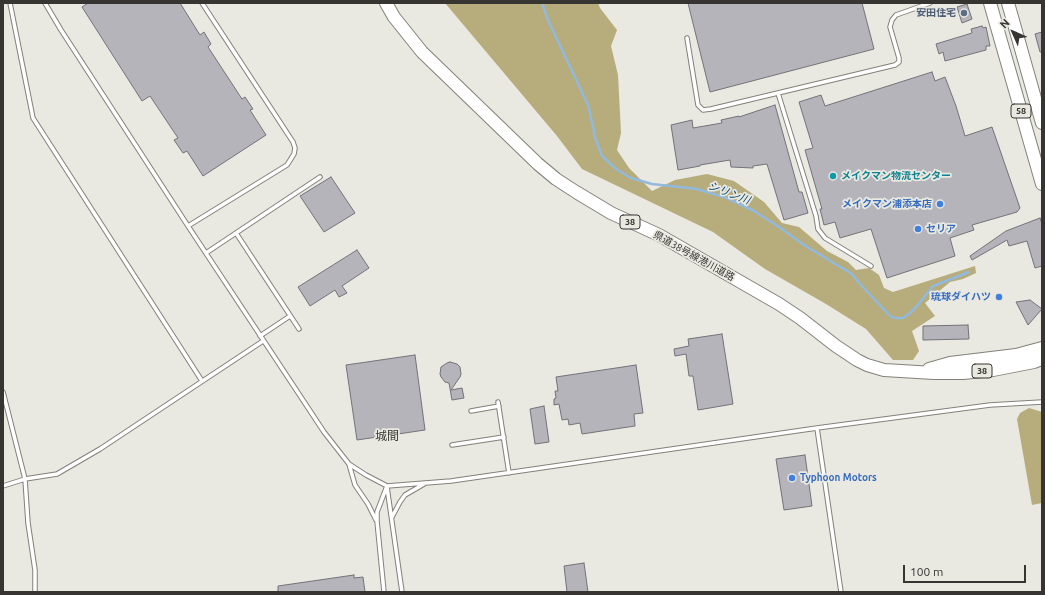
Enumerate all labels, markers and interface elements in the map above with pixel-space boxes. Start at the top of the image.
place label: 安田住宅 [916,7,956,19]
marker: 安田住宅 [959,8,969,18]
north arrow [993,12,1033,52]
text: N [997,16,1012,31]
road number: 58 [1011,104,1031,118]
place label: メイクマン物流センター [841,170,951,182]
marker: メイクマン物流センター [828,171,838,181]
water label: シリン川 [706,179,752,207]
place label: メイクマン浦添本店 [842,198,932,210]
marker: メイクマン浦添本店 [935,199,945,209]
road number: 38 [620,215,640,229]
place label: セリア [926,223,956,235]
marker: セリア [913,224,923,234]
street label: 県道38号線港川道路 [651,229,737,283]
place label: 琉球ダイハツ [931,291,991,303]
marker: 琉球ダイハツ [994,292,1004,302]
road number: 38 [972,364,992,378]
district label: 城間 [375,429,399,443]
place label: Typhoon Motors [800,472,877,484]
marker: Typhoon Motors [787,473,797,483]
scale bar [905,557,1028,583]
text: 100 m [910,565,943,578]

